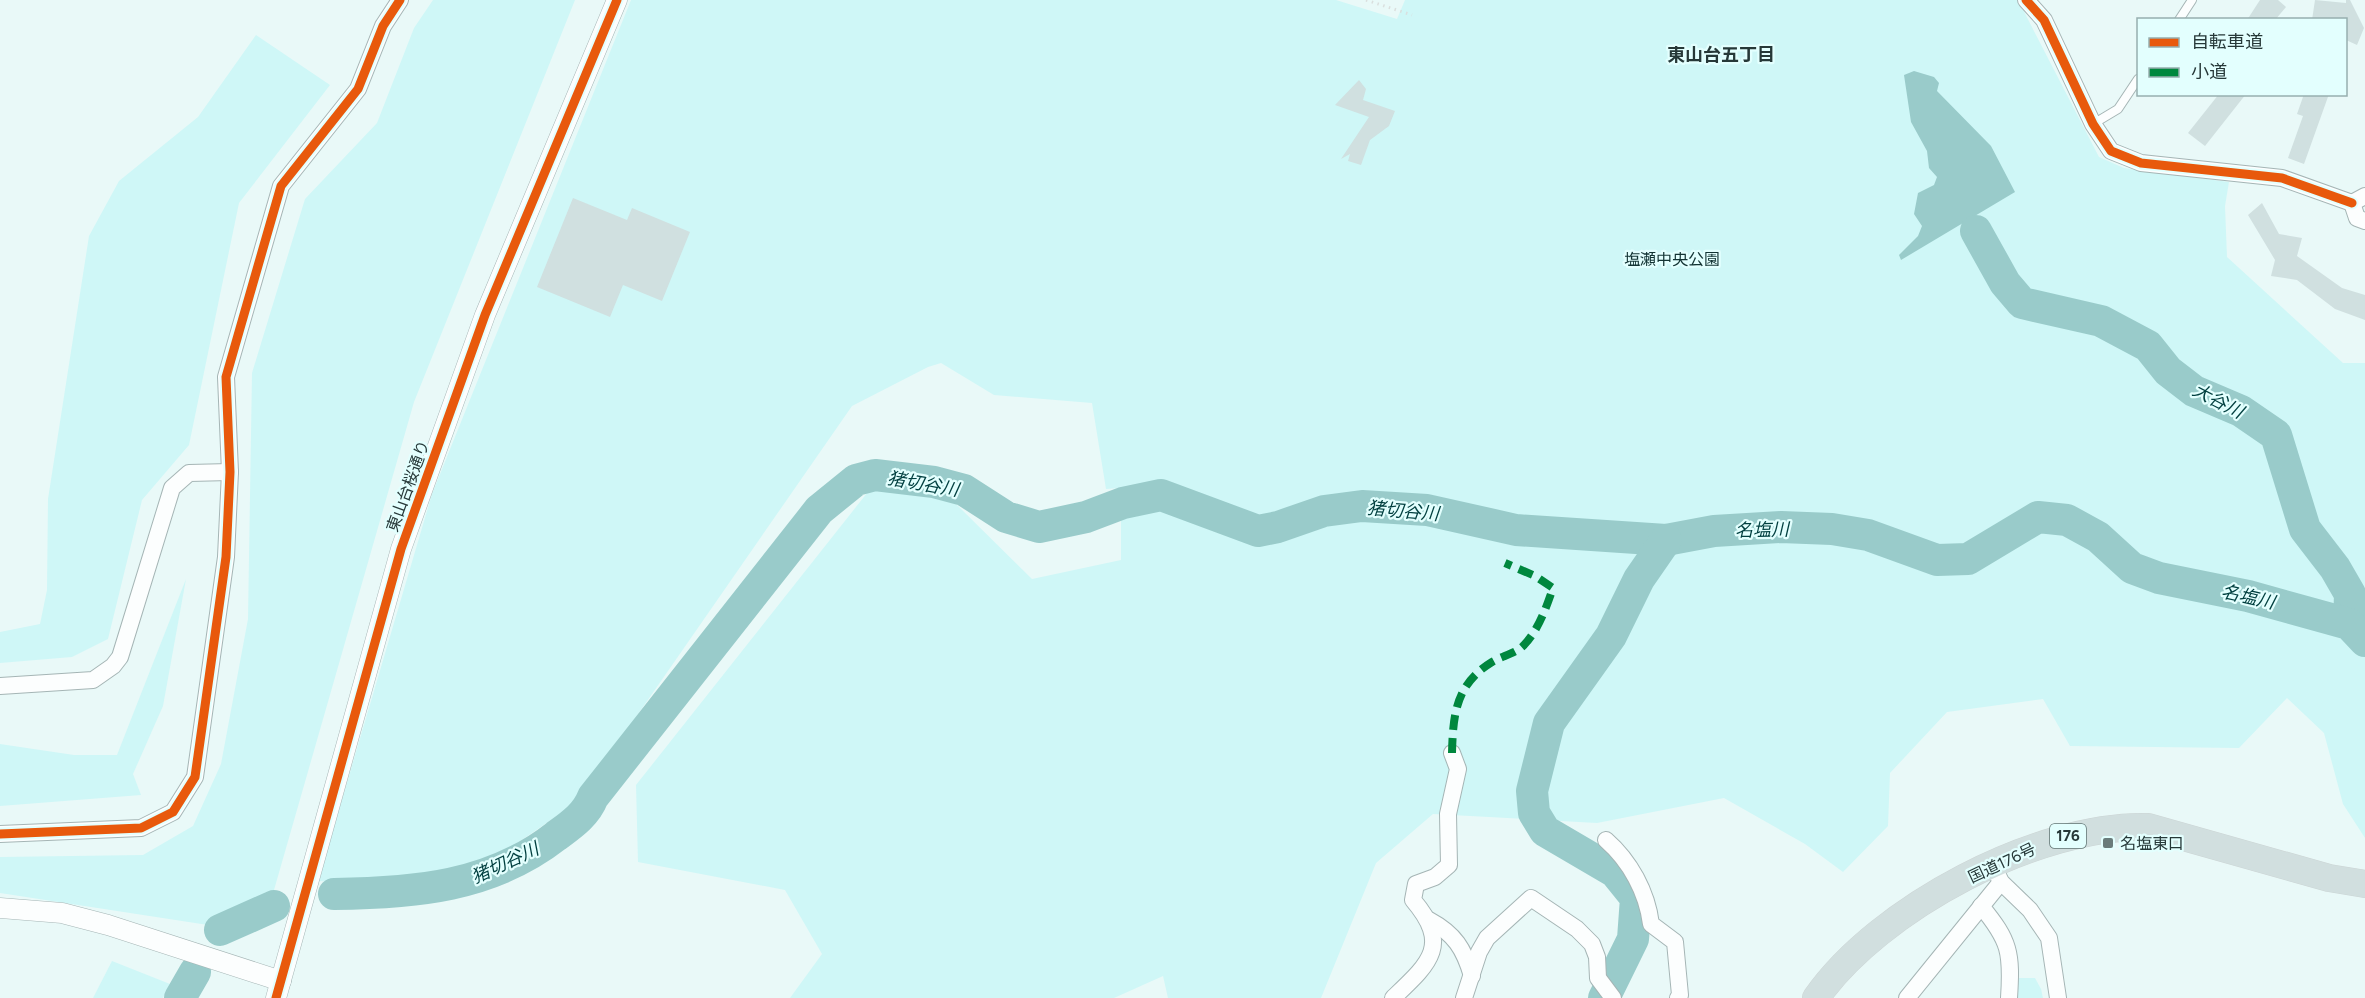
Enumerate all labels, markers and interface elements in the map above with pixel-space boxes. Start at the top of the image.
legend [2137,18,2347,96]
text: 自転車道 [2191,31,2263,53]
district label: 東山台五丁目 [1667,44,1775,66]
text: 小道 [2191,61,2227,83]
park label: 塩瀬中央公園 [1624,250,1720,269]
water label: 大谷川 [2189,379,2249,424]
street label: 東山台桜通り [383,438,433,534]
water label: 猪切谷川 [886,467,962,501]
water label: 猪切谷川 [1366,497,1442,525]
water label: 名塩川 [1735,518,1791,541]
water label: 名塩川 [2219,580,2279,614]
road number: 176 [2050,824,2086,848]
place label: 名塩東口 [2120,834,2184,853]
marker: 名塩東口 [2101,836,2115,850]
water label: 猪切谷川 [468,837,544,888]
street label: 国道176号 [1965,839,2039,887]

